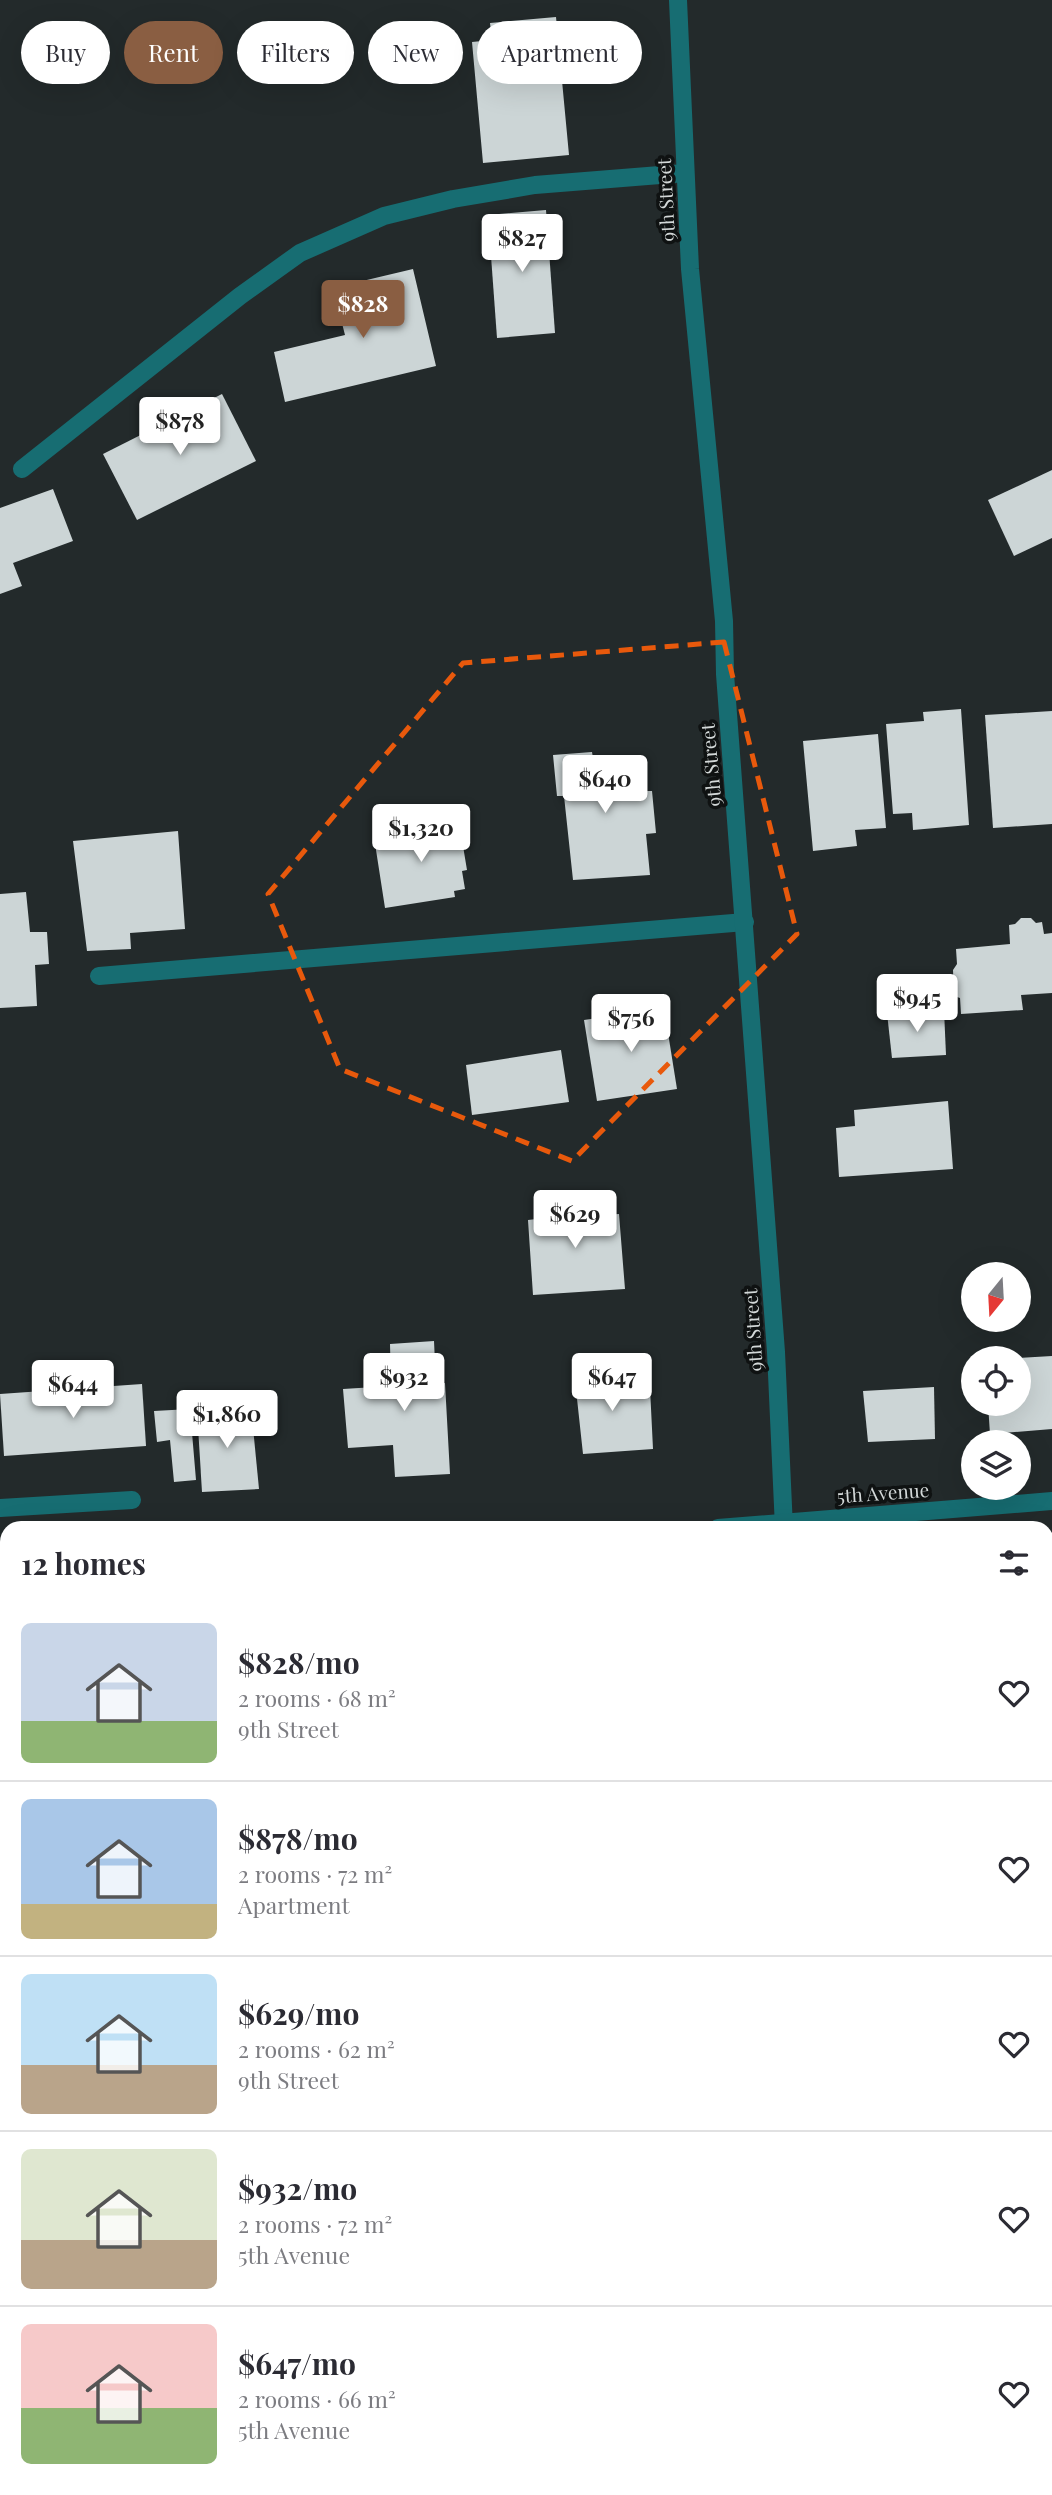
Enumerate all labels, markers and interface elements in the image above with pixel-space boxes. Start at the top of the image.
chip: Buy [21,21,110,84]
chip: Rent [124,21,223,84]
chip: Filters [237,21,354,84]
chip: New [368,21,463,84]
chip: Apartment [477,21,642,84]
street label: 9th Street [650,158,680,242]
pin: $827 [481,215,563,274]
text: $827 [498,221,546,252]
pin: $828 [322,280,404,340]
text: $828 [337,287,389,318]
pin: $878 [139,398,221,457]
text: $878 [155,404,205,435]
street label: 9th Street [693,722,727,808]
pin: $640 [564,756,646,815]
text: $640 [578,762,632,793]
pin: $1,320 [364,804,478,864]
text: $1,320 [388,811,454,842]
pin: $945 [876,974,958,1034]
text: $945 [893,981,941,1012]
pin: $756 [590,995,672,1054]
text: $756 [607,1001,655,1032]
pin: $629 [534,1190,616,1250]
text: $629 [550,1197,600,1228]
north arrow [961,1262,1031,1332]
map controls [961,1262,1031,1500]
street label: 9th Street [736,1287,768,1373]
button: locate [961,1346,1031,1416]
pin: $932 [363,1354,445,1413]
pin: $647 [571,1354,653,1413]
pin: $644 [32,1360,114,1420]
text: $932 [379,1360,429,1391]
text: $647 [588,1360,636,1391]
text: $644 [48,1367,98,1398]
pin: $1,860 [170,1390,284,1450]
text: $1,860 [193,1397,261,1428]
button: layers [961,1430,1031,1500]
street label: 5th Avenue [836,1476,930,1508]
text: 12 homes [21,1543,146,1583]
icon: filters [995,1544,1033,1582]
text: $828/mo [238,1642,360,1682]
icon: home [77,1651,161,1735]
icon: heart [995,1674,1033,1712]
text: 2 rooms · 68 m² [238,1682,396,1713]
text: 9th Street [238,1713,339,1744]
text: $878/mo [238,1818,358,1858]
icon: home [77,1827,161,1911]
icon: heart [995,1850,1033,1888]
text: 2 rooms · 72 m² [238,1858,392,1889]
text: Apartment [238,1889,350,1920]
text: $629/mo [238,1993,359,2033]
icon: home [77,2002,161,2086]
icon: heart [995,2025,1033,2063]
text: 2 rooms · 62 m² [238,2033,395,2064]
text: 9th Street [238,2064,339,2095]
text: $932/mo [238,2168,357,2208]
icon: home [77,2177,161,2261]
icon: heart [995,2200,1033,2238]
text: 2 rooms · 72 m² [238,2208,392,2239]
text: 5th Avenue [238,2239,350,2270]
text: $647/mo [238,2343,356,2383]
icon: home [77,2352,161,2436]
icon: heart [995,2375,1033,2413]
text: 2 rooms · 66 m² [238,2383,396,2414]
text: 5th Avenue [238,2414,350,2445]

